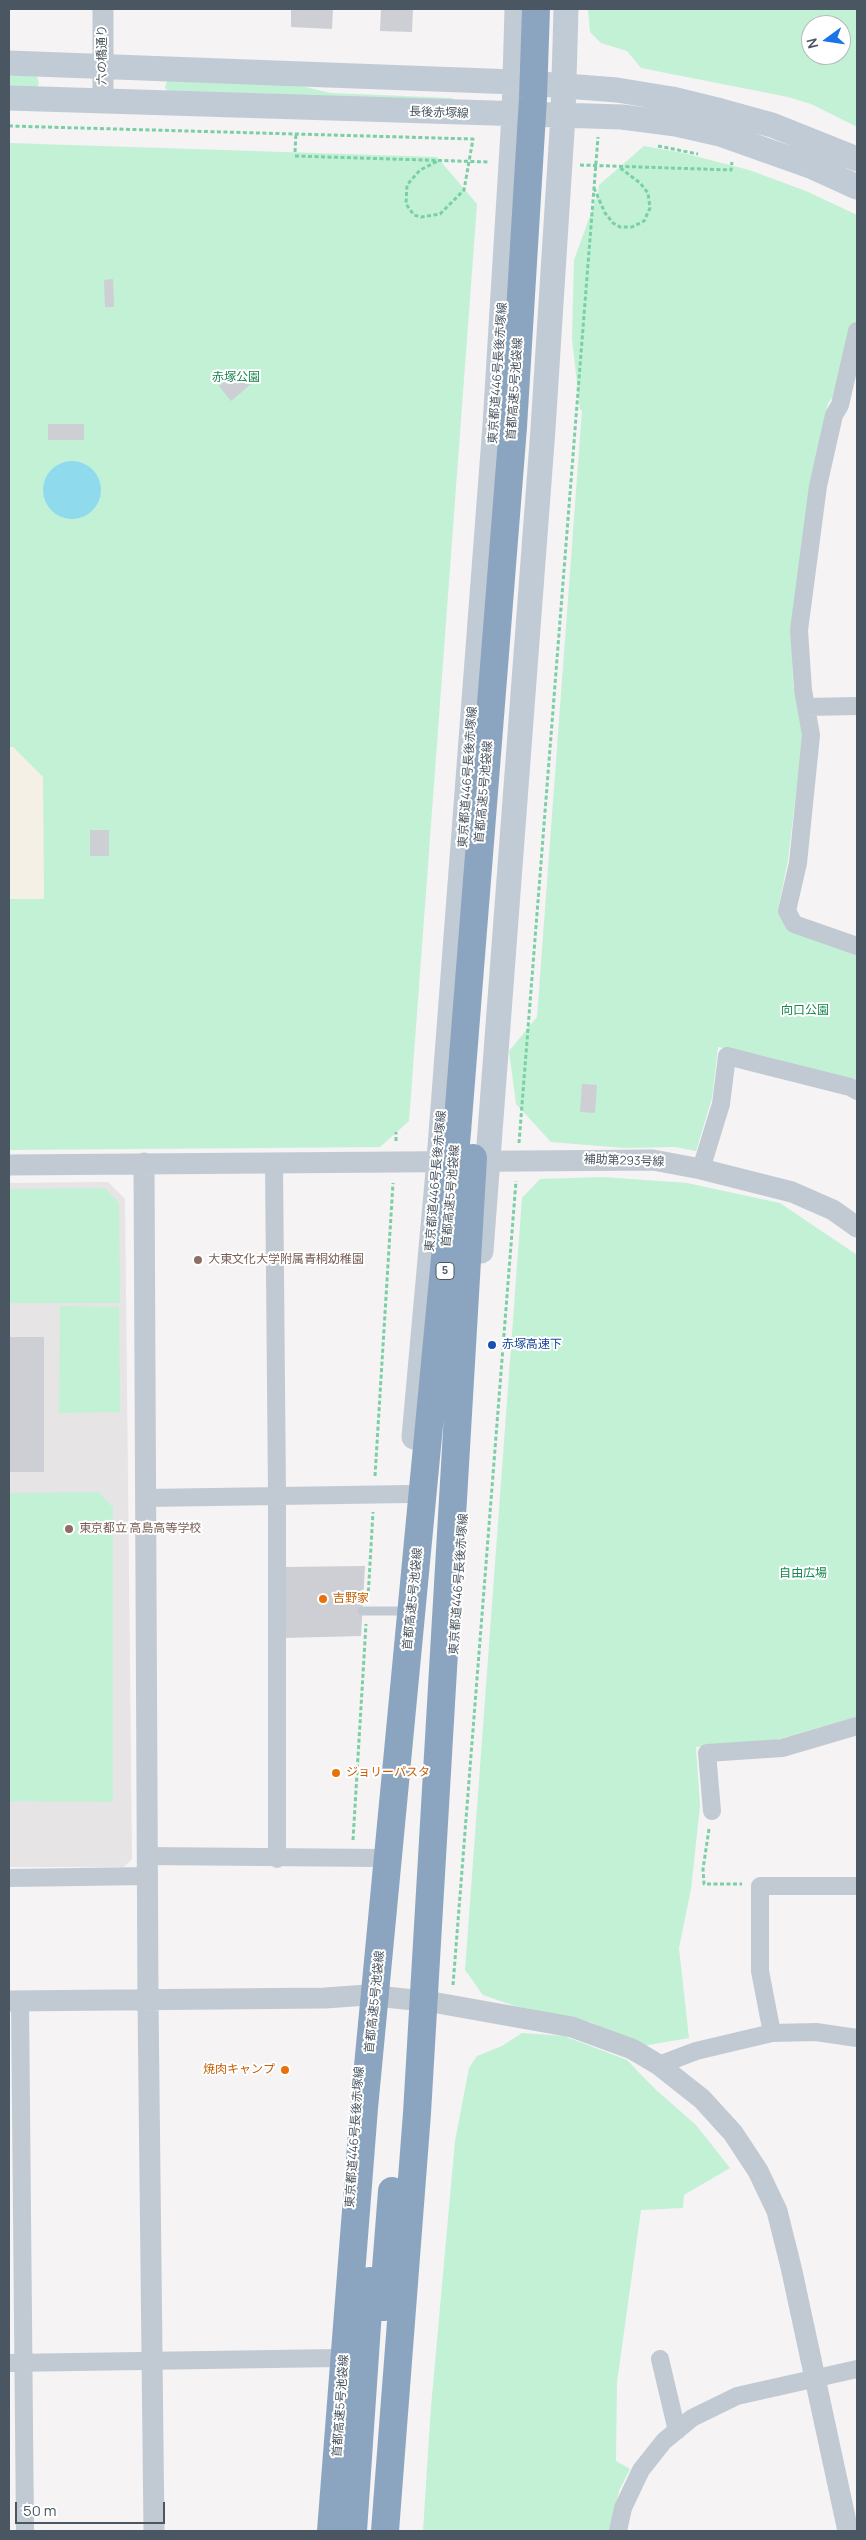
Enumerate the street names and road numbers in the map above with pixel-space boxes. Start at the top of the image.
street label: 六の橋通り [96,25,110,85]
street label: 長後赤塚線 [409,105,469,121]
street label: 東京都道446号長後赤塚線 [486,302,510,444]
street label: 首都高速5号池袋線 [504,337,526,441]
street label: 東京都道446号長後赤塚線 [456,706,480,848]
street label: 首都高速5号池袋線 [472,740,496,844]
street label: 東京都道446号長後赤塚線 [423,1110,449,1252]
street label: 首都高速5号池袋線 [439,1144,463,1248]
street label: 補助第293号線 [583,1152,665,1170]
road number: 5 [436,1262,454,1280]
street label: 東京都道446号長後赤塚線 [447,1513,471,1655]
street label: 首都高速5号池袋線 [400,1547,426,1651]
street label: 首都高速5号池袋線 [362,1950,388,2054]
street label: 東京都道446号長後赤塚線 [343,2066,367,2208]
street label: 首都高速5号池袋線 [330,2354,352,2458]

